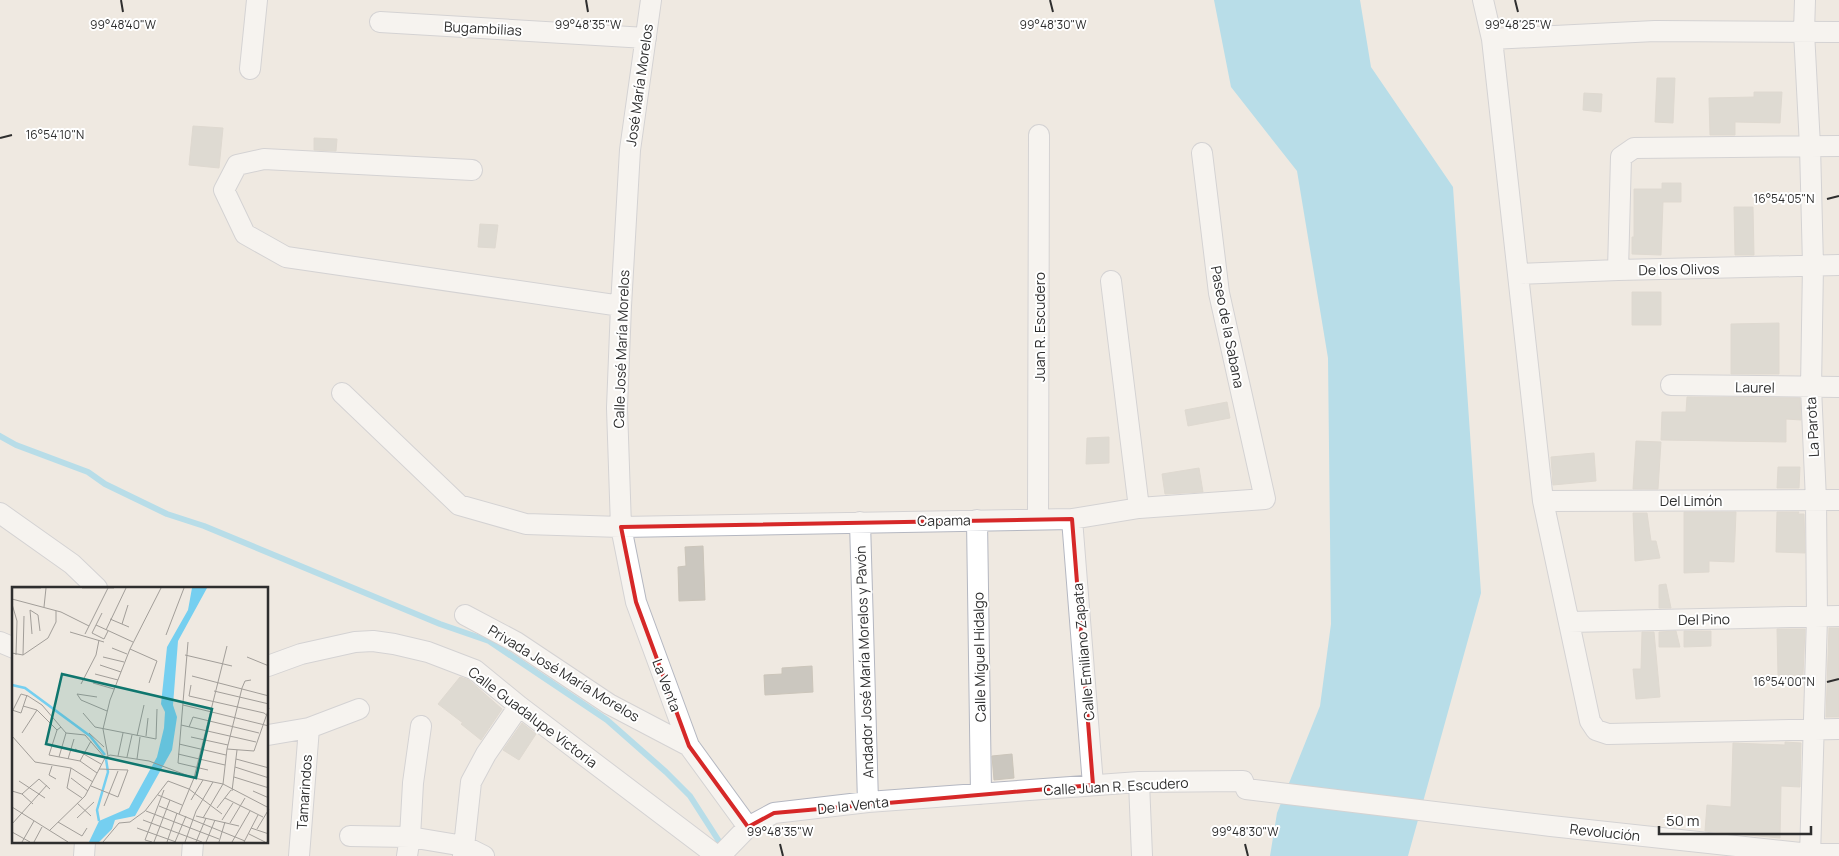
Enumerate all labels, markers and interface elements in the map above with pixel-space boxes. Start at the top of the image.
text: 99°48'40"W [90,16,157,33]
street label: Bugambilias [444,16,522,40]
text: 99°48'35"W [555,16,622,33]
text: 99°48'30"W [1020,16,1087,33]
text: 99°48'25"W [1485,16,1552,33]
street label: José María Morelos [621,23,657,147]
text: 16°54'10"N [26,126,84,143]
text: 16°54'05"N [1754,190,1814,207]
street label: De los Olivos [1638,259,1720,279]
street label: Paseo de la Sabana [1207,264,1249,390]
street label: Calle José María Morelos [609,269,633,429]
street label: Juan R. Escudero [1030,272,1049,382]
street label: Laurel [1735,377,1775,397]
street label: La Parota [1801,396,1823,458]
street label: Del Limón [1660,491,1722,510]
street label: Capama [917,510,971,530]
street label: Andador José María Morelos y Pavón [850,545,878,779]
street label: Calle Emiliano Zapata [1068,582,1098,722]
inset map [12,587,269,844]
street label: Calle Miguel Hidalgo [968,592,990,722]
street label: Del Pino [1678,609,1730,629]
street label: Privada José María Morelos [485,620,643,726]
street label: La Venta [648,656,686,714]
street label: Calle Guadalupe Victoria [465,662,601,772]
text: 16°54'00"N [1753,673,1815,690]
street label: Tamarindos [292,754,316,830]
street label: Calle Juan R. Escudero [1043,773,1189,799]
street label: De la Venta [816,792,890,818]
scale bar [1659,804,1812,836]
text: 50 m [1666,810,1700,831]
street label: Revolución [1569,819,1641,845]
text: 99°48'35"W [747,823,814,840]
text: 99°48'30"W [1212,823,1279,840]

